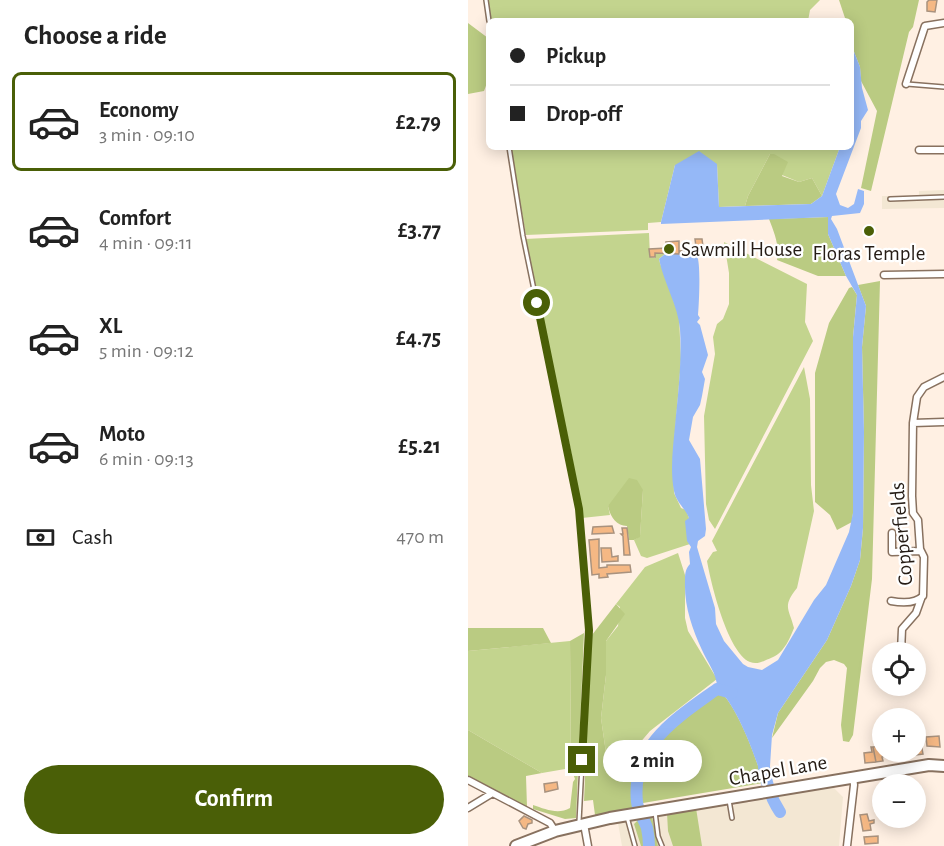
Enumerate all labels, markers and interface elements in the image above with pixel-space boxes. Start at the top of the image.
text: Choose a ride [24,22,167,49]
text: Pickup [546,45,606,67]
icon: car [27,95,81,149]
text: Economy [99,99,179,121]
text: Drop-off [546,103,622,125]
text: £2.79 [396,111,441,133]
text: 3 min · 09:10 [99,125,195,145]
icon: car [27,203,81,257]
text: Comfort [99,207,171,229]
text: £3.77 [398,219,441,241]
marker: Floras Temple [862,224,876,238]
text: 4 min · 09:11 [99,233,193,253]
place label: Sawmill House [681,239,802,260]
marker: Sawmill House [662,242,676,256]
place label: Floras Temple [813,243,925,264]
route start [523,289,550,316]
icon: car [27,311,81,365]
text: XL [99,315,122,337]
text: £4.75 [396,327,441,349]
text: 5 min · 09:12 [99,341,194,361]
icon: car [27,419,81,473]
text: Moto [99,423,145,445]
text: £5.21 [398,435,441,457]
text: 6 min · 09:13 [99,449,194,469]
street label: Copperfields [887,481,916,587]
icon: cash [24,521,57,554]
text: Cash [72,526,113,548]
text: 470 m [396,527,444,547]
map controls [872,642,926,828]
button: locate [872,642,926,696]
button: + [872,708,926,762]
callout: 2 min [603,739,702,781]
route end [568,746,595,773]
text: 2 min [630,751,675,771]
street label: Chapel Lane [727,752,829,789]
button: Confirm [24,765,444,834]
button: − [872,774,926,828]

